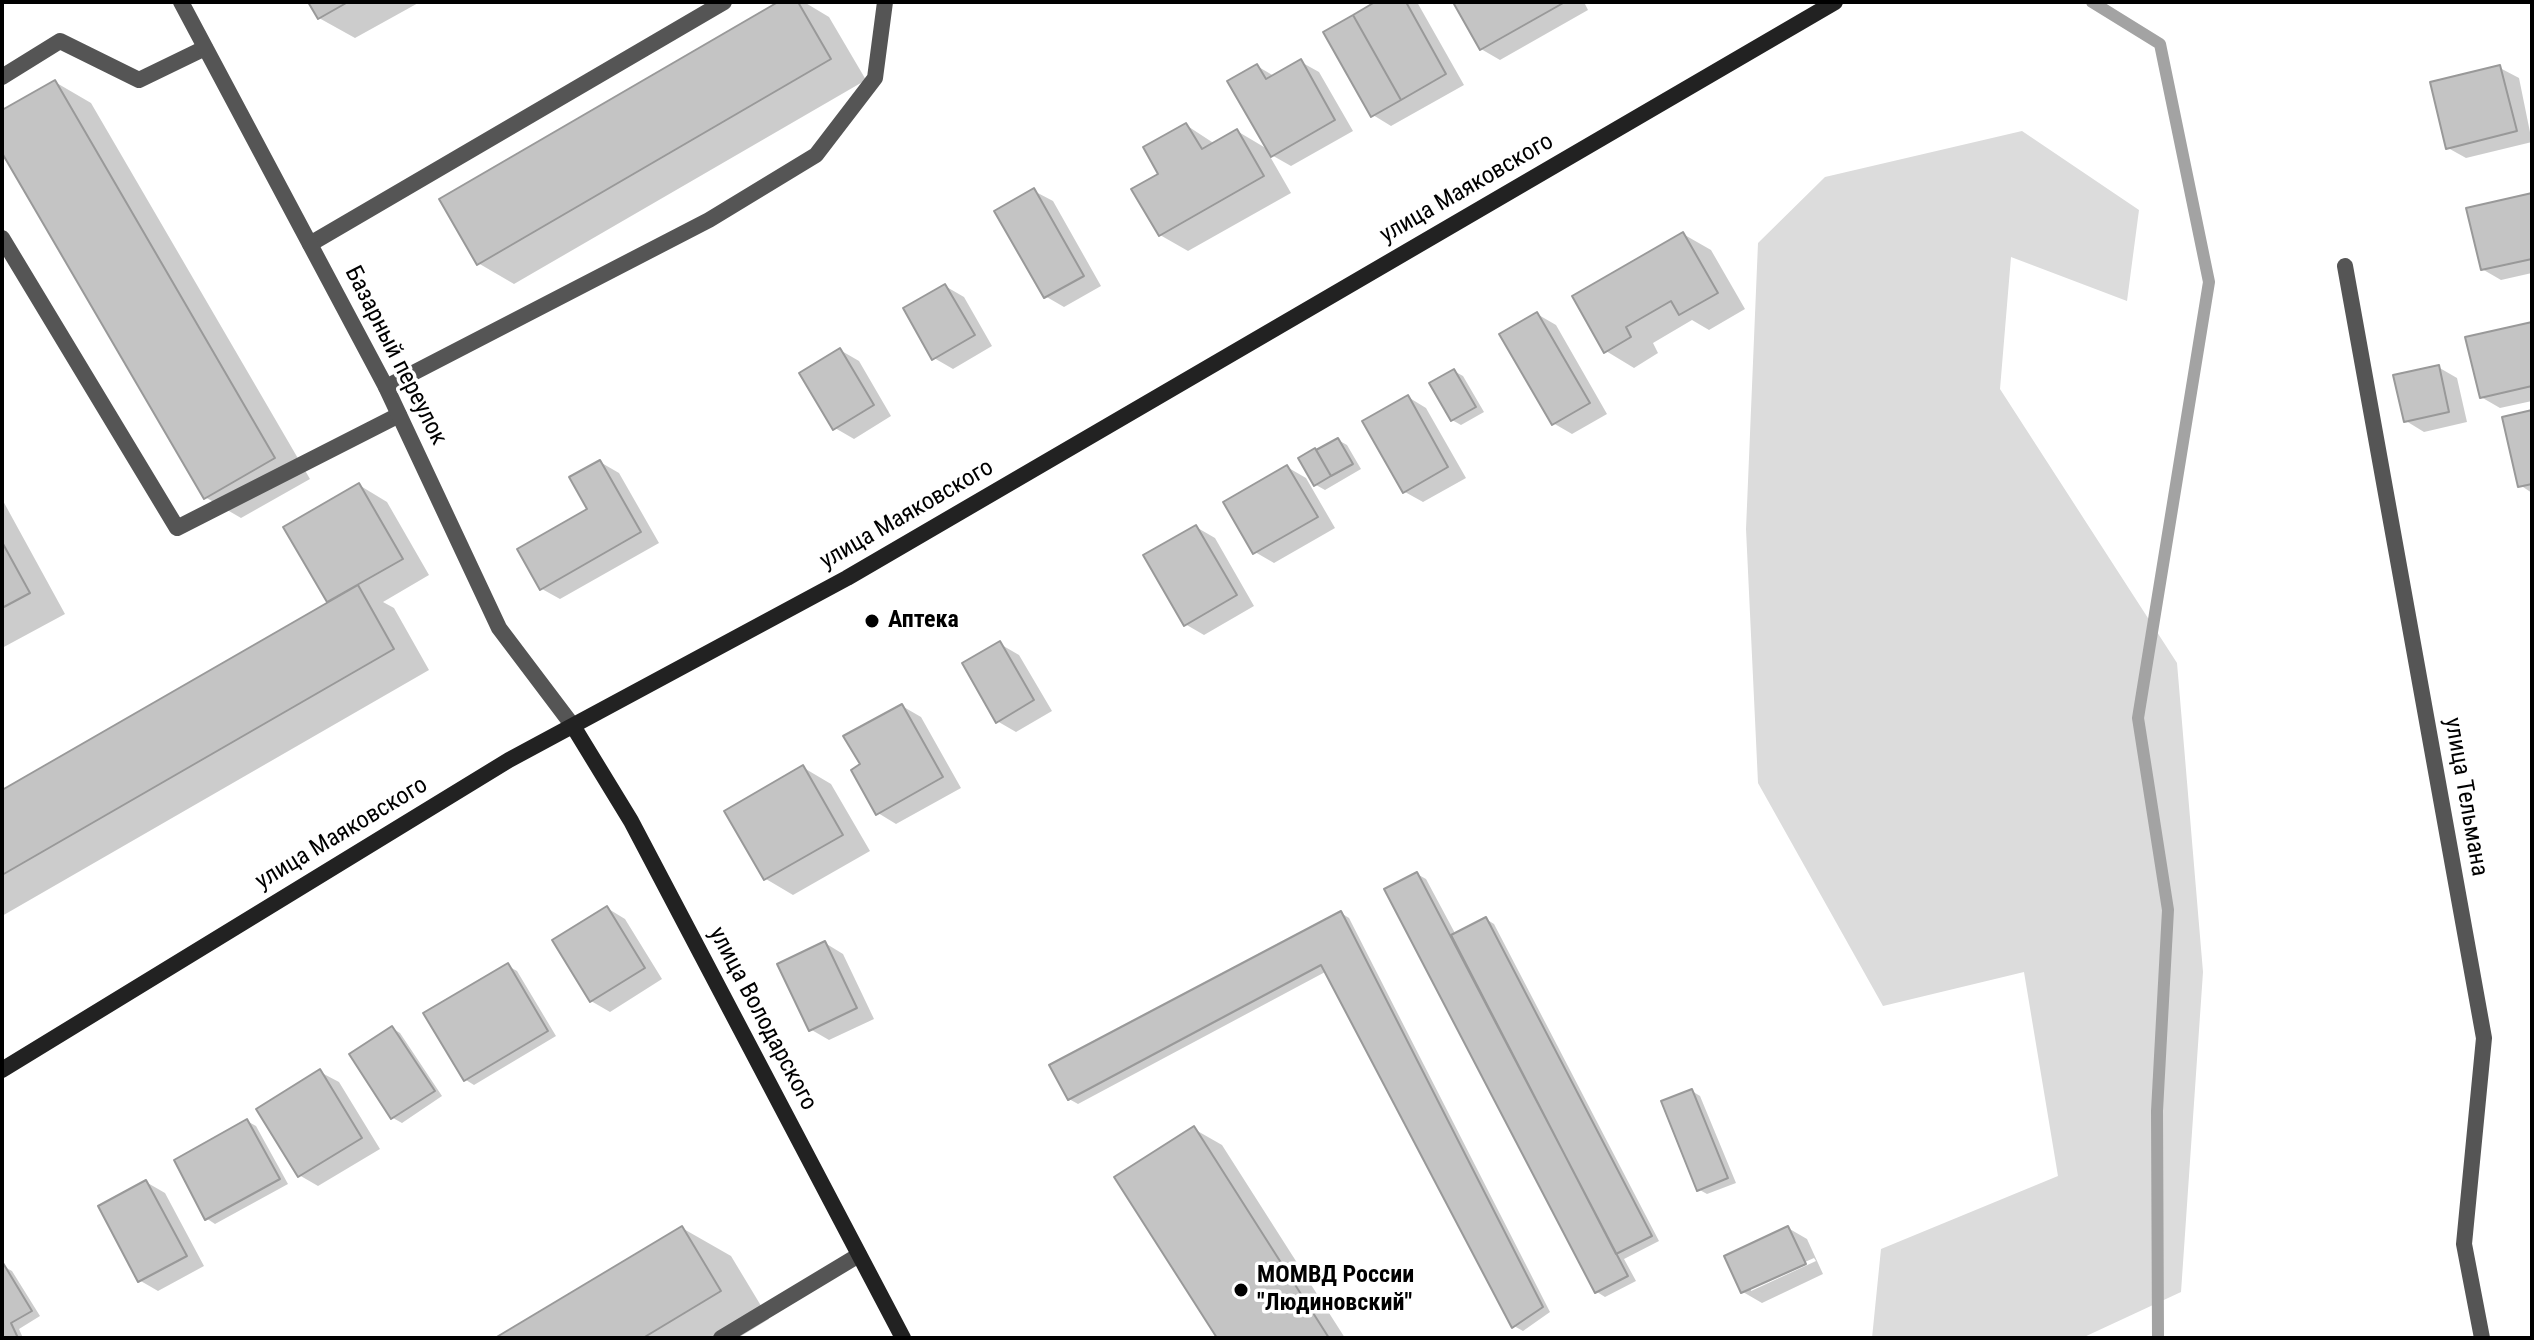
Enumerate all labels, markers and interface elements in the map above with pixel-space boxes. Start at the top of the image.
street label: улица Маяковского [1375,128,1559,250]
street label: Базарный переулок [338,262,452,450]
street label: улица Маяковского [815,454,999,576]
place label: Аптека [888,607,959,635]
marker: Аптека [863,612,881,630]
street label: улица Тельмана [2437,715,2493,879]
street label: улица Маяковского [251,771,433,897]
street label: улица Володарского [702,922,822,1116]
place label: МОМВД России "Людиновский" [1257,1262,1414,1318]
marker: МОМВД России "Людиновский" [1232,1281,1250,1299]

